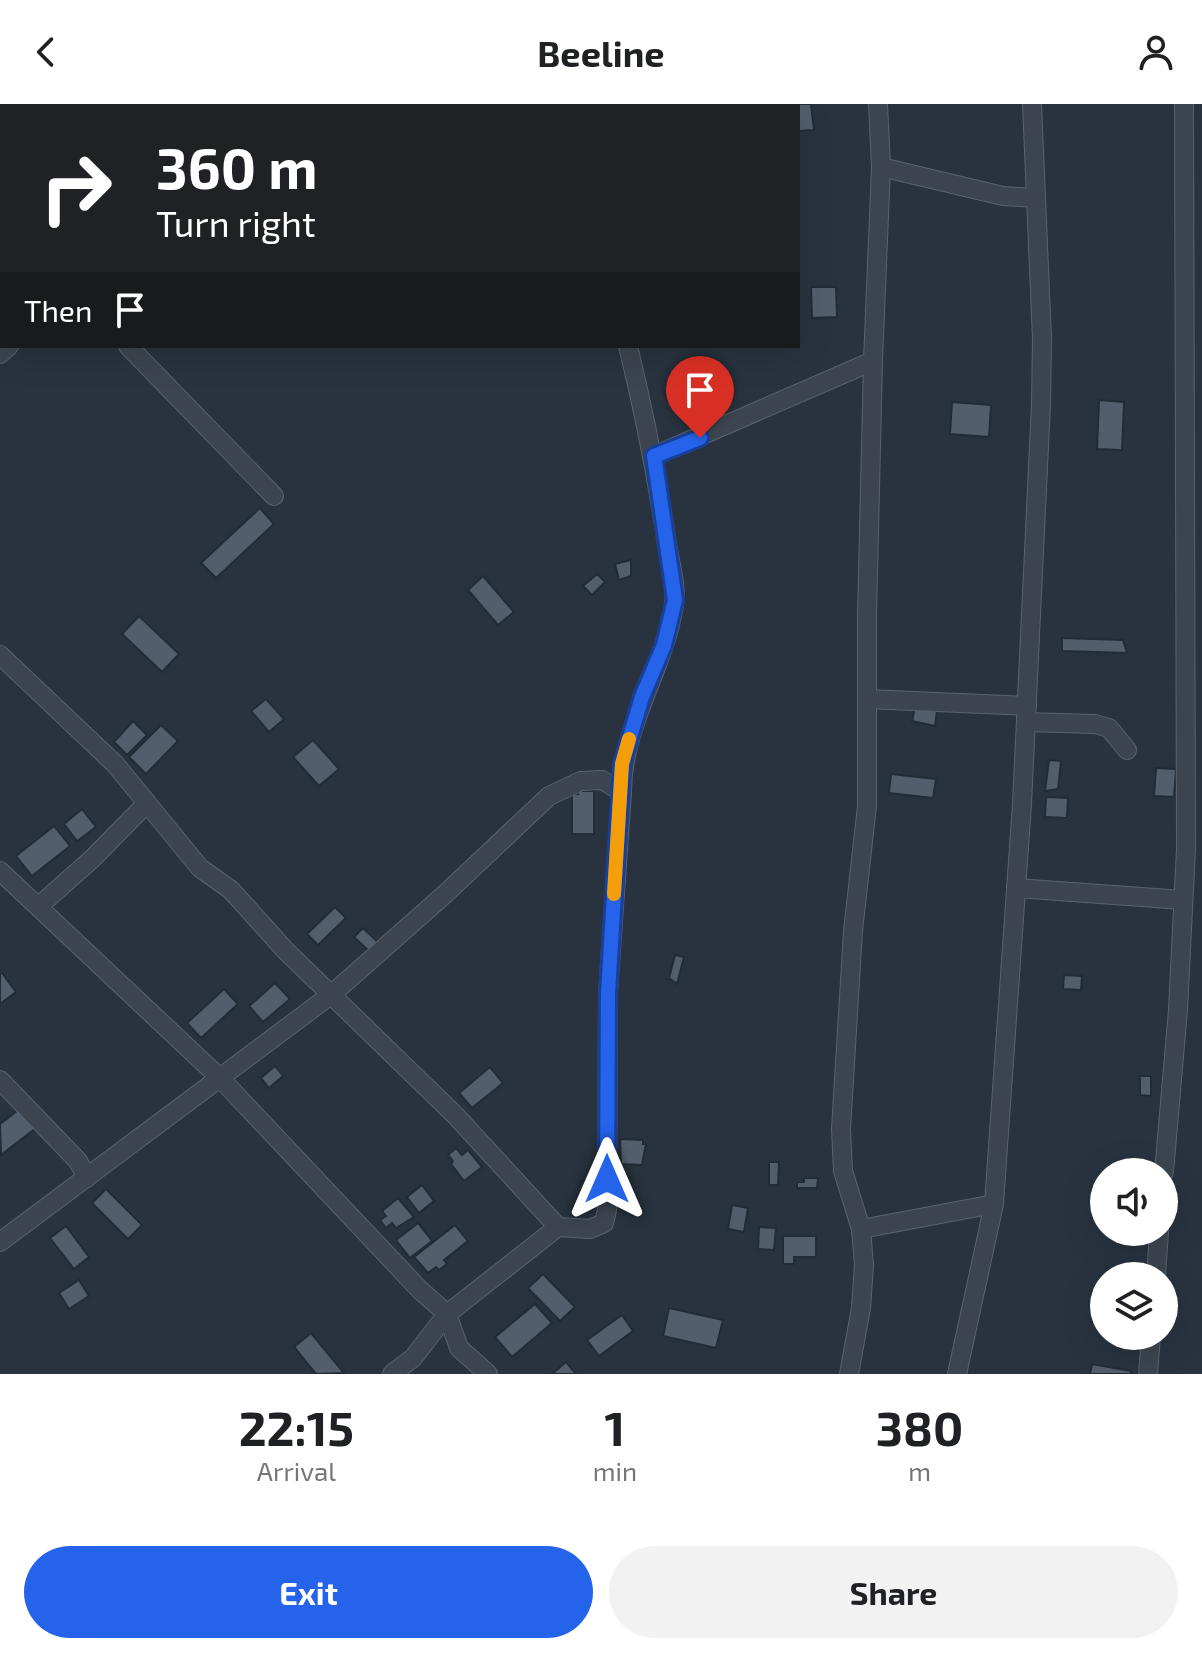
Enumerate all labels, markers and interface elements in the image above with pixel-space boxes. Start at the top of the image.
icon: back [24,30,68,74]
icon: person [1134,30,1178,74]
text: Beeline [537,31,665,74]
text: 360 m [156,133,318,200]
icon: right [24,136,128,240]
text: Turn right [156,201,316,244]
icon: arrive [108,288,152,332]
text: Then [24,292,92,328]
pin [666,356,734,438]
icon: arrive [678,368,722,412]
position arrow [565,1137,649,1221]
map controls [1090,1158,1178,1350]
button: sound [1090,1158,1178,1246]
button: layers [1090,1262,1178,1350]
text: 22:15 [239,1398,354,1456]
text: 1 [605,1398,625,1456]
text: 380 [876,1398,963,1456]
text: Arrival [257,1455,336,1486]
text: min [593,1455,637,1486]
text: m [908,1455,931,1486]
button: Exit [24,1546,593,1638]
button: Share [609,1546,1178,1638]

